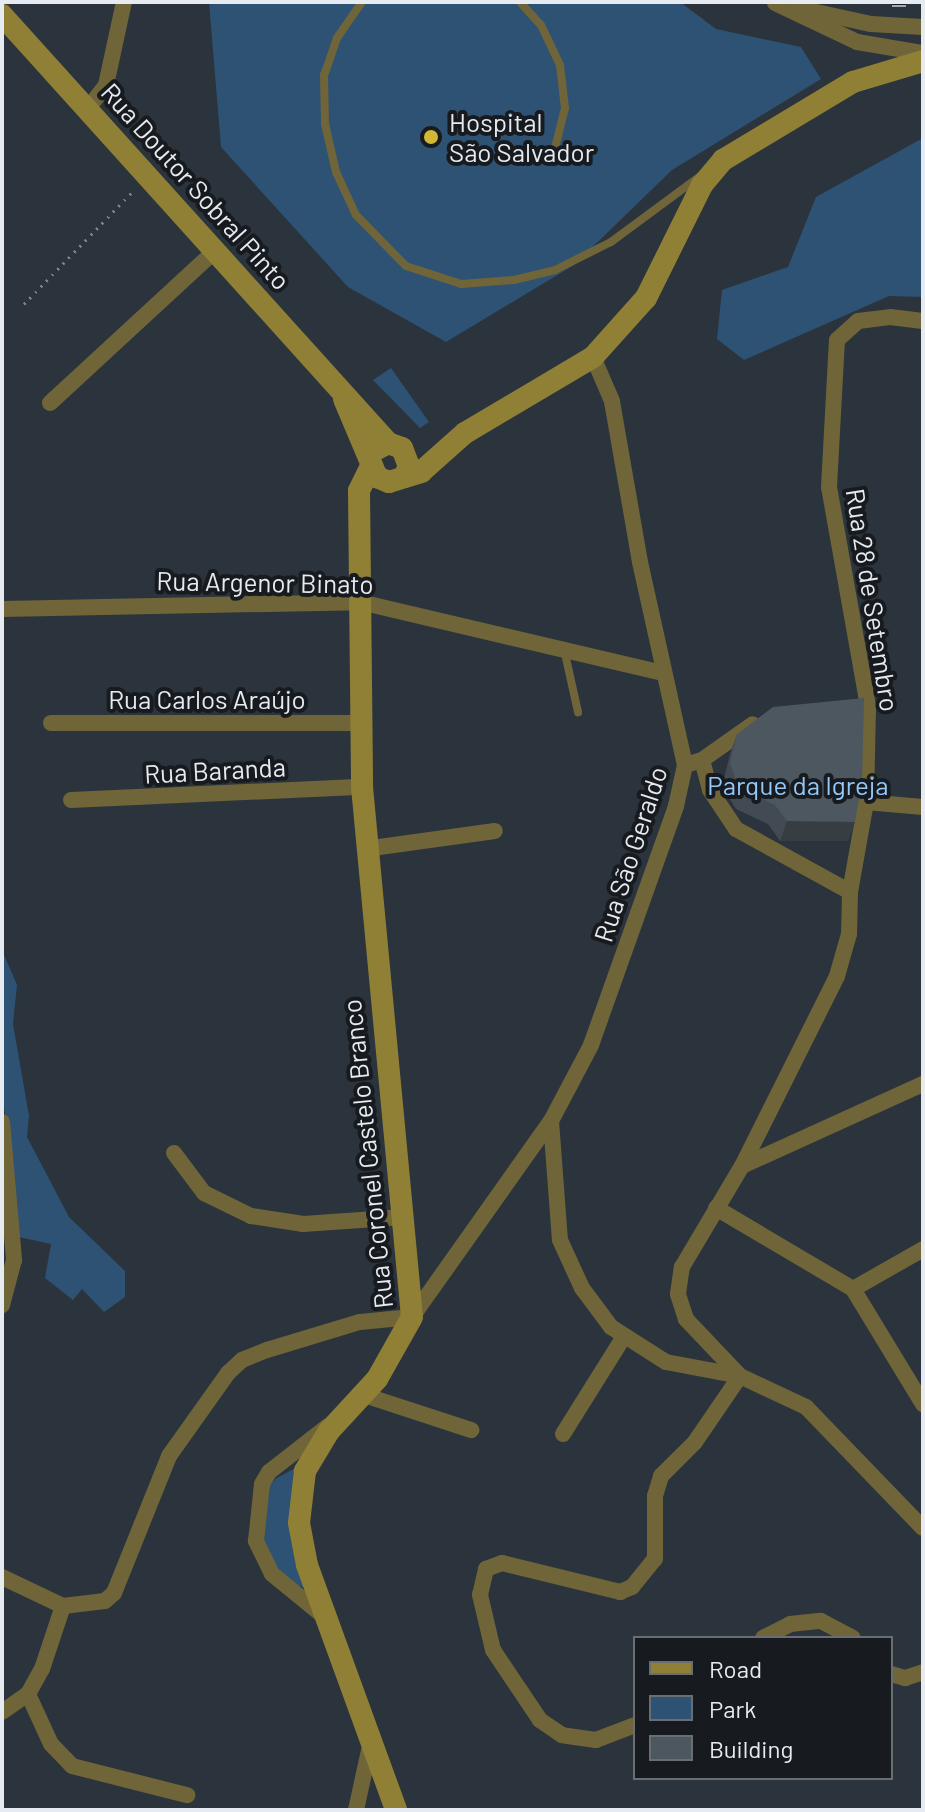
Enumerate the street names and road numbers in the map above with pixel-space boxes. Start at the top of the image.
street label: Rua Doutor Sobral Pinto [95,76,297,296]
street label: Rua 28 de Setembro [840,486,906,714]
street label: Rua Argenor Binato [156,565,374,599]
street label: Rua Carlos Araújo [108,683,306,715]
street label: Rua Baranda [143,751,287,789]
street label: Rua São Geraldo [587,762,673,946]
street label: Rua Coronel Castelo Branco [335,998,399,1310]

